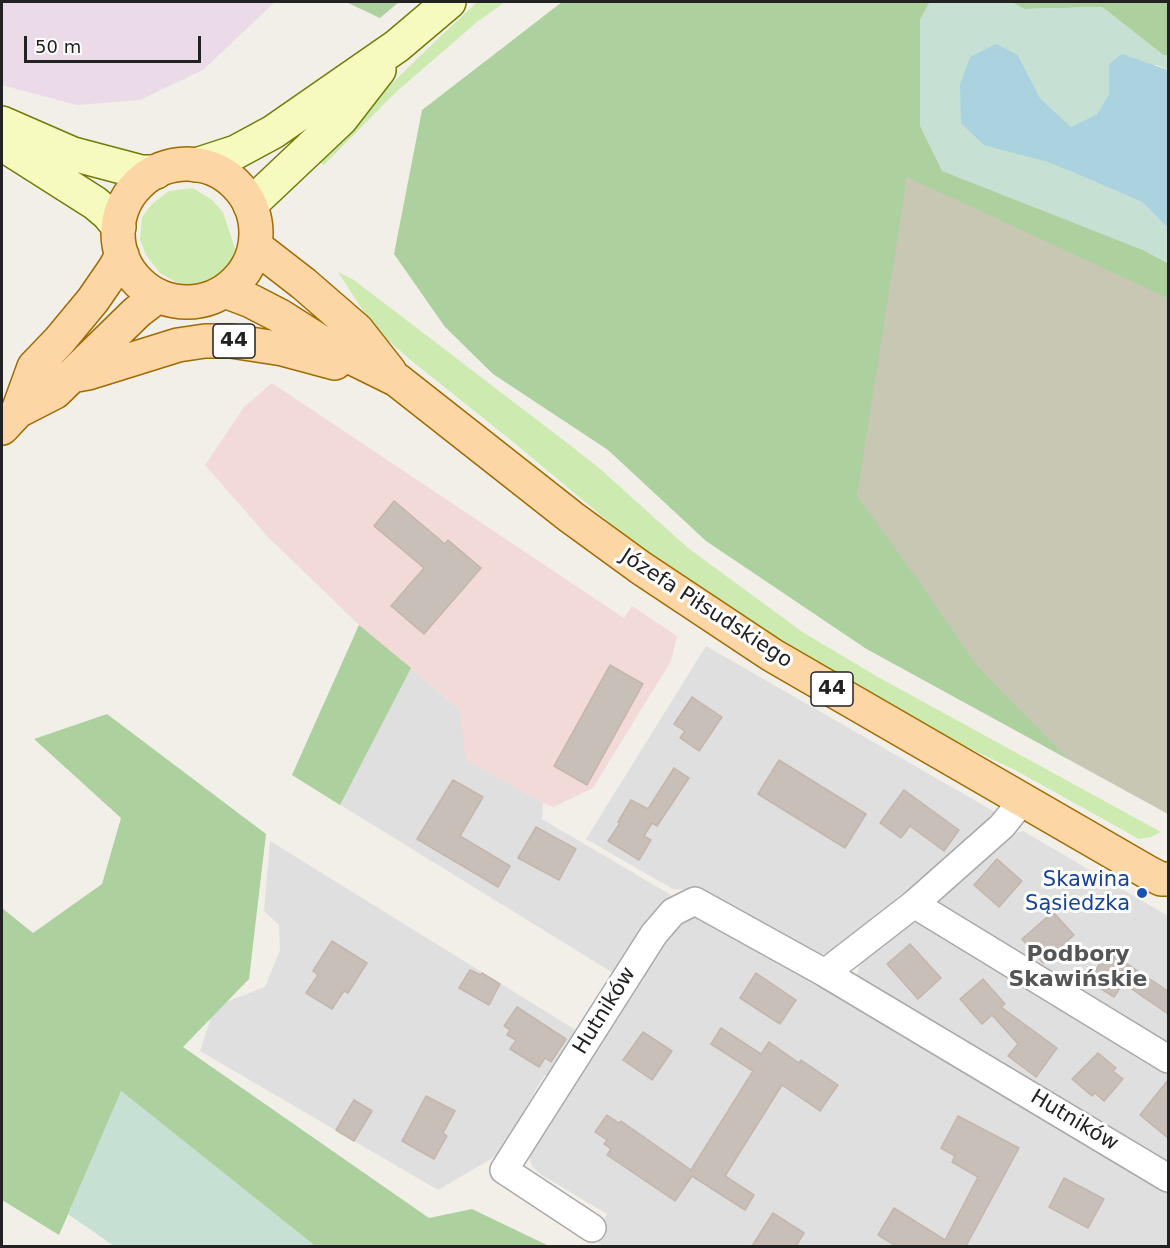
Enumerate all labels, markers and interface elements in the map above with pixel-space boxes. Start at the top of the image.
scale bar [27,24,204,62]
text: 50 m [35,36,81,57]
road number: 44 [213,324,255,358]
street label: Józefa Piłsudskiego [615,544,797,674]
road number: 44 [811,672,853,706]
place label: Skawina Sąsiedzka [1025,868,1130,918]
marker: Skawina Sąsiedzka [1135,886,1149,900]
district label: Podbory Skawińskie [1008,942,1148,993]
street label: Hutników [568,963,642,1059]
street label: Hutników [1026,1085,1122,1157]

